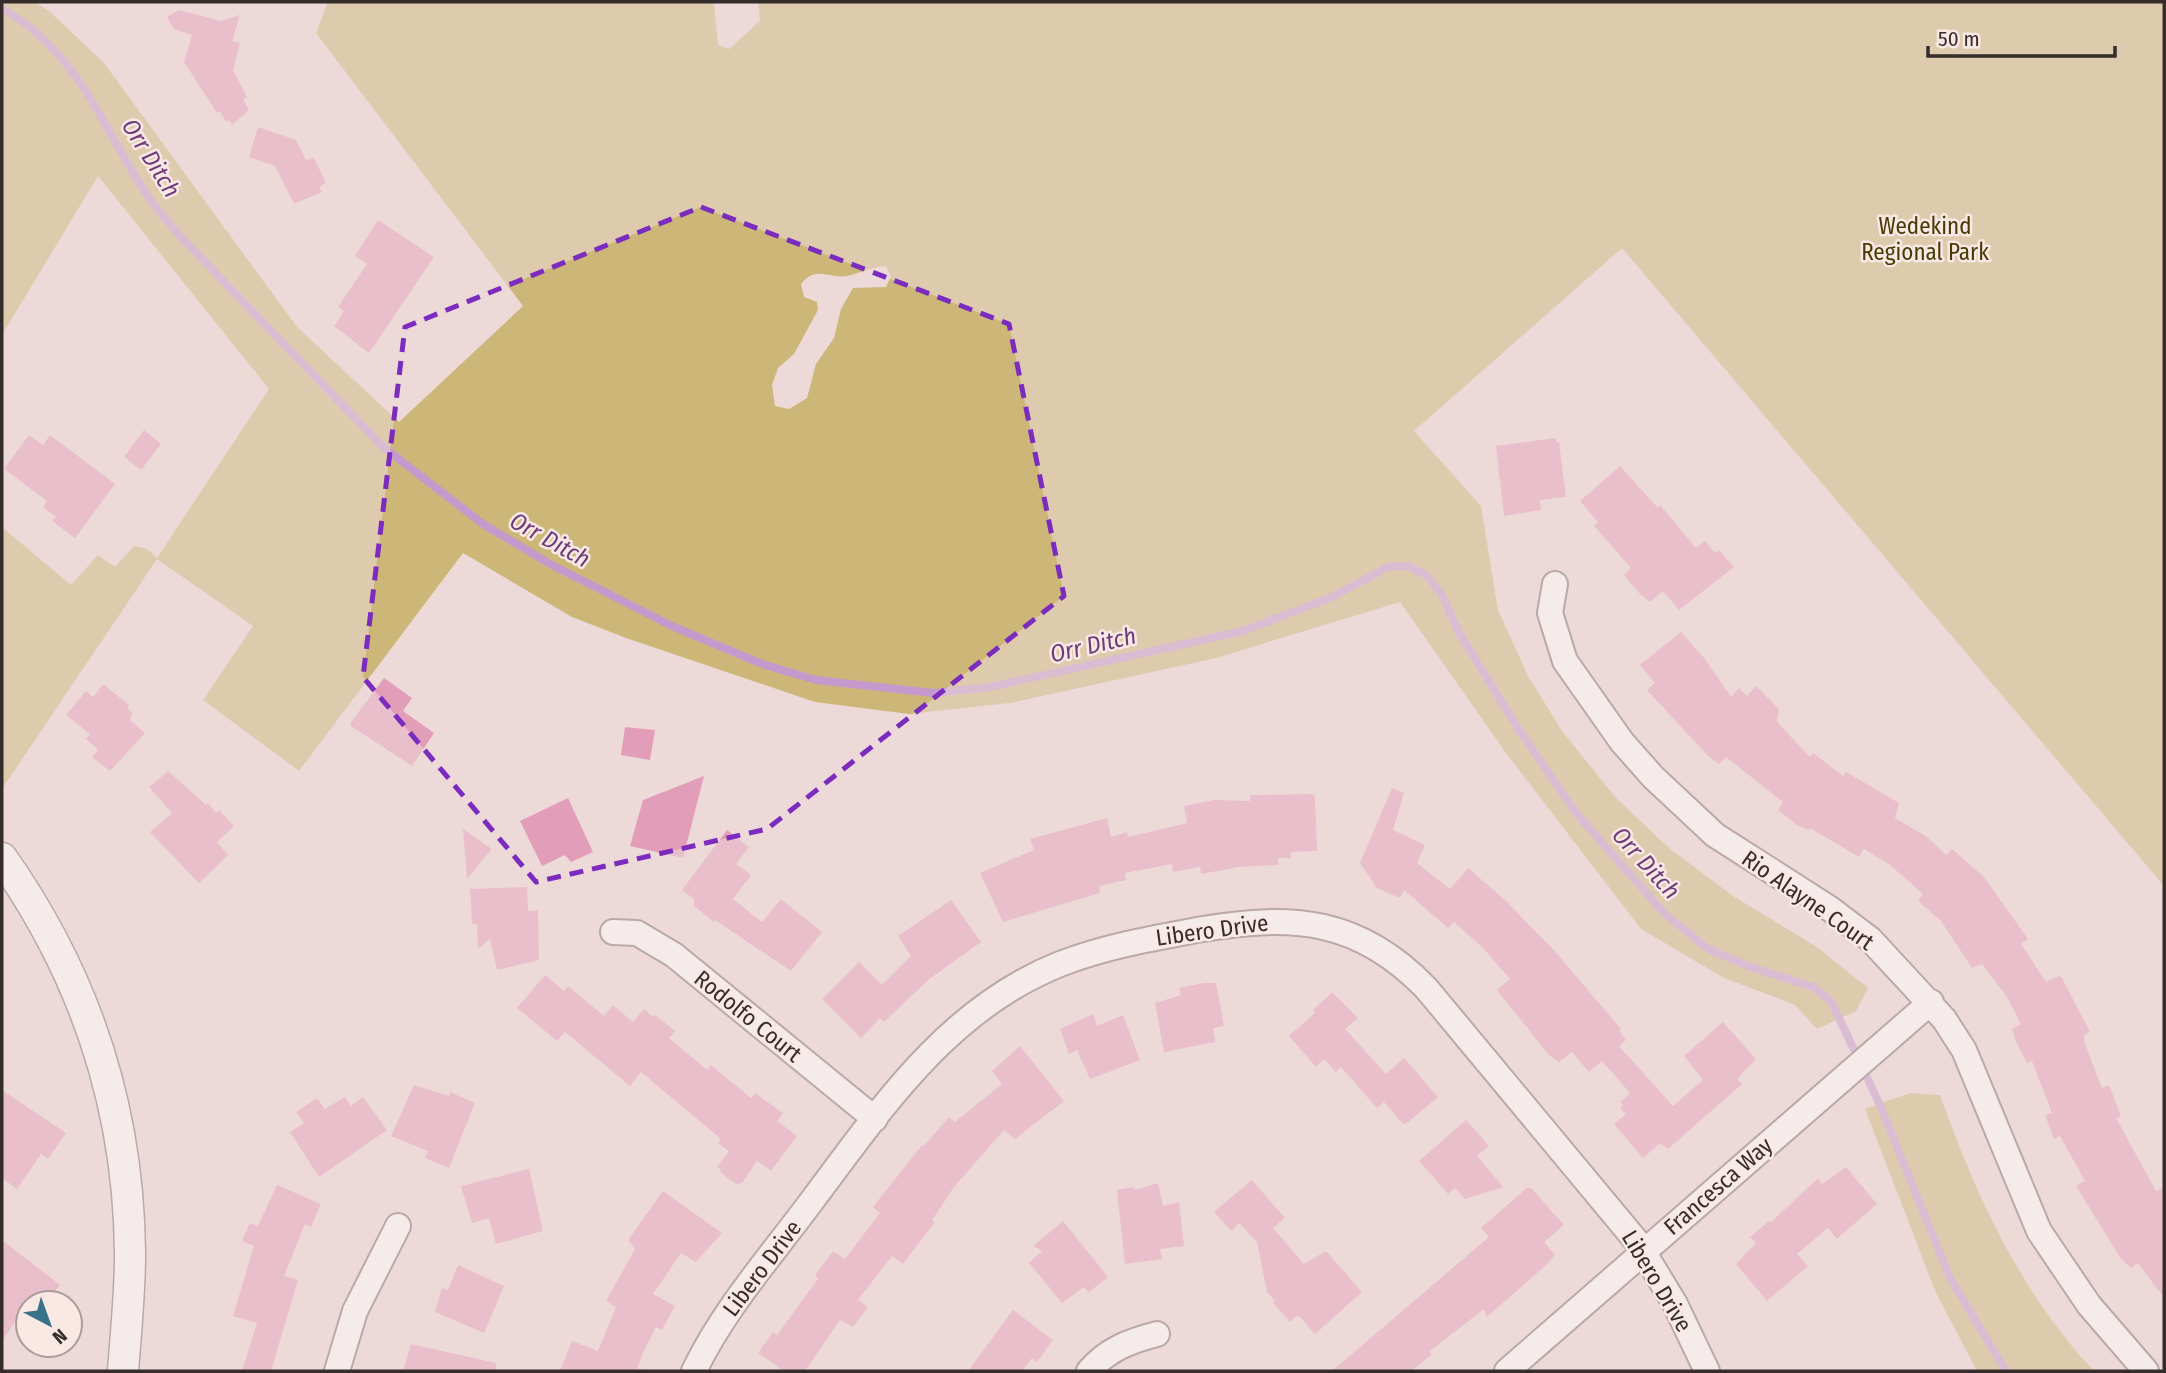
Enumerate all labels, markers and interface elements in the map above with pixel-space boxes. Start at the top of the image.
scale bar [1928,14,2115,58]
text: 50 m [1938,26,1980,52]
water label: Orr Ditch [116,114,186,202]
park label: Wedekind Regional Park [1861,212,1989,266]
water label: Orr Ditch [505,507,595,573]
water label: Orr Ditch [1047,622,1139,668]
water label: Orr Ditch [1606,821,1686,905]
street label: Rio Alayne Court [1737,844,1880,956]
street label: Libero Drive [1154,908,1270,952]
street label: Rodolfo Court [689,964,808,1068]
street label: Francesca Way [1658,1131,1779,1241]
street label: Libero Drive [717,1214,807,1322]
street label: Libero Drive [1616,1225,1698,1337]
north arrow [14,1289,84,1359]
text: N [48,1324,72,1349]

